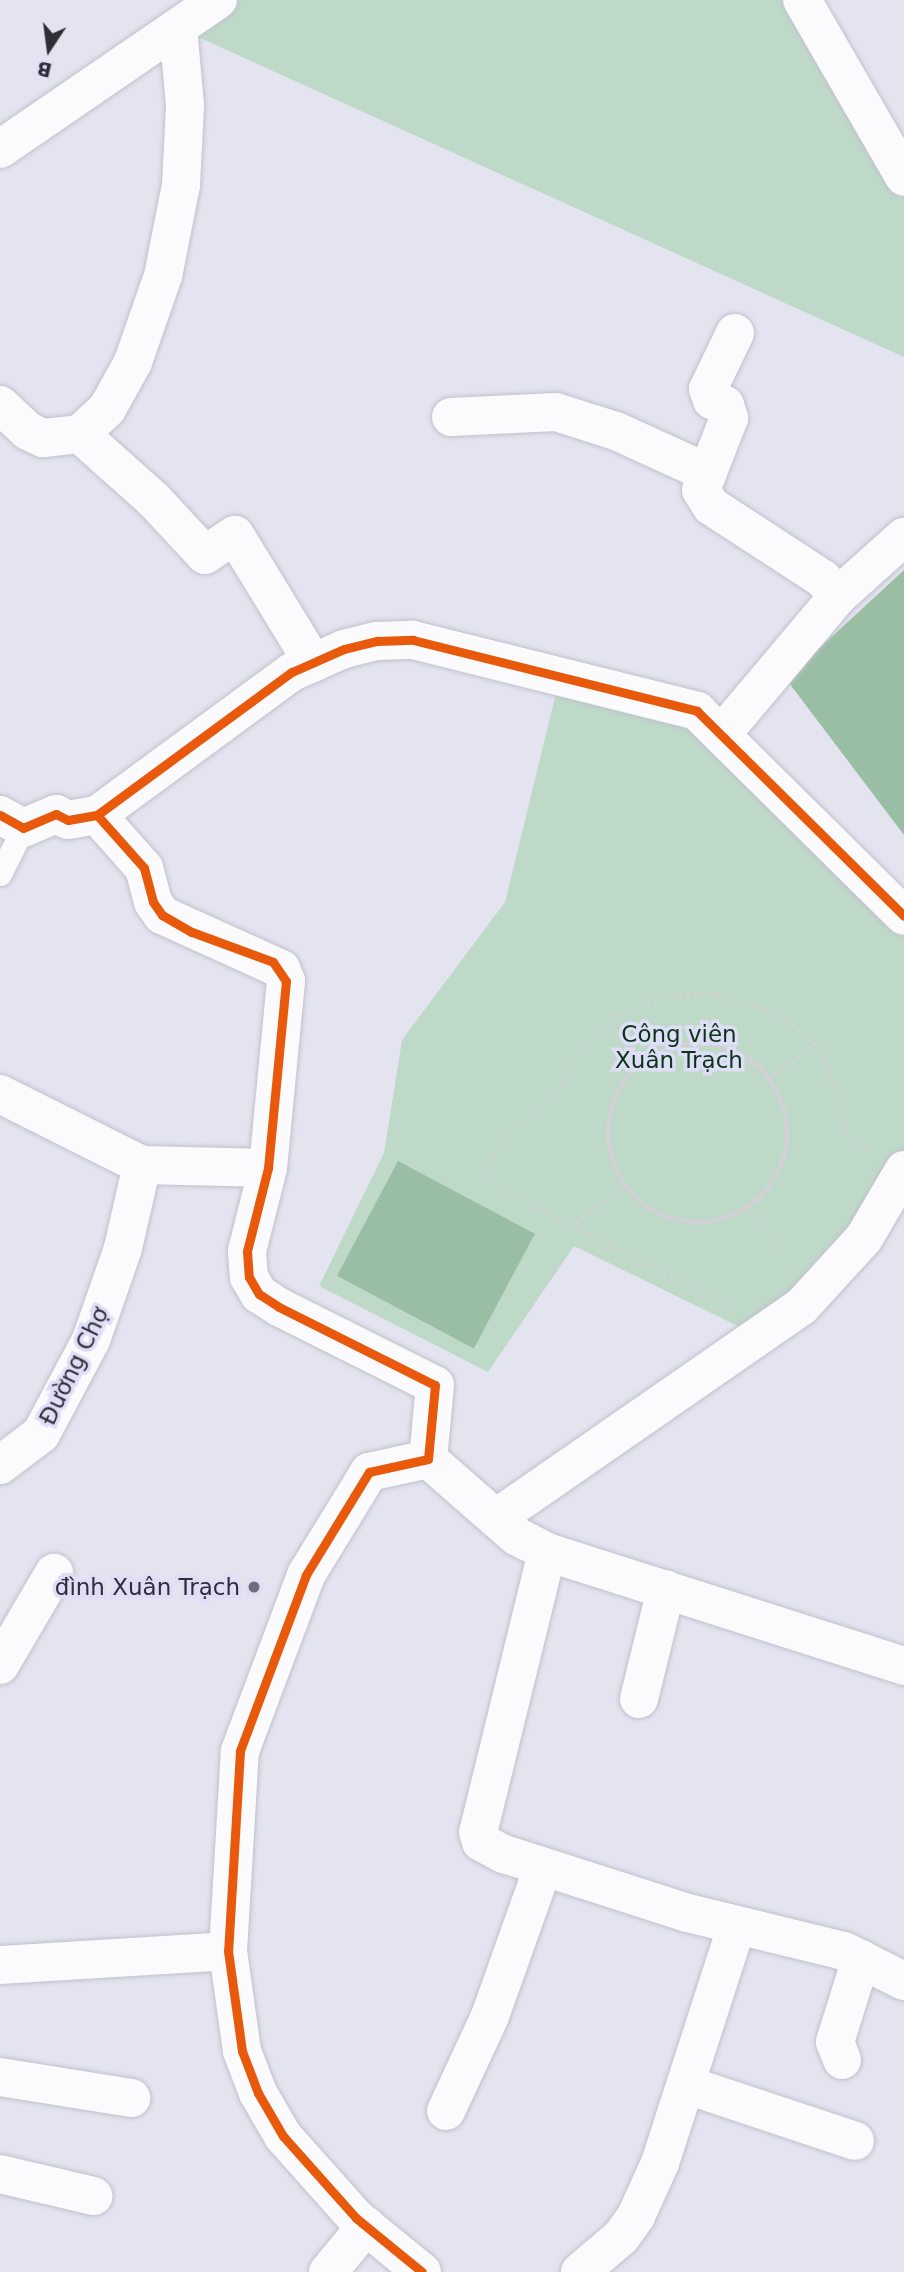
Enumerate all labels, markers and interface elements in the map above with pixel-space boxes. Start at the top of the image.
north arrow [14,14,84,84]
text: B [35,57,54,82]
park label: Công viên Xuân Trạch [615,1020,743,1074]
street label: Đường Chợ [34,1303,114,1429]
place label: đình Xuân Trạch [55,1573,240,1601]
marker: đình Xuân Trạch [246,1579,262,1595]

